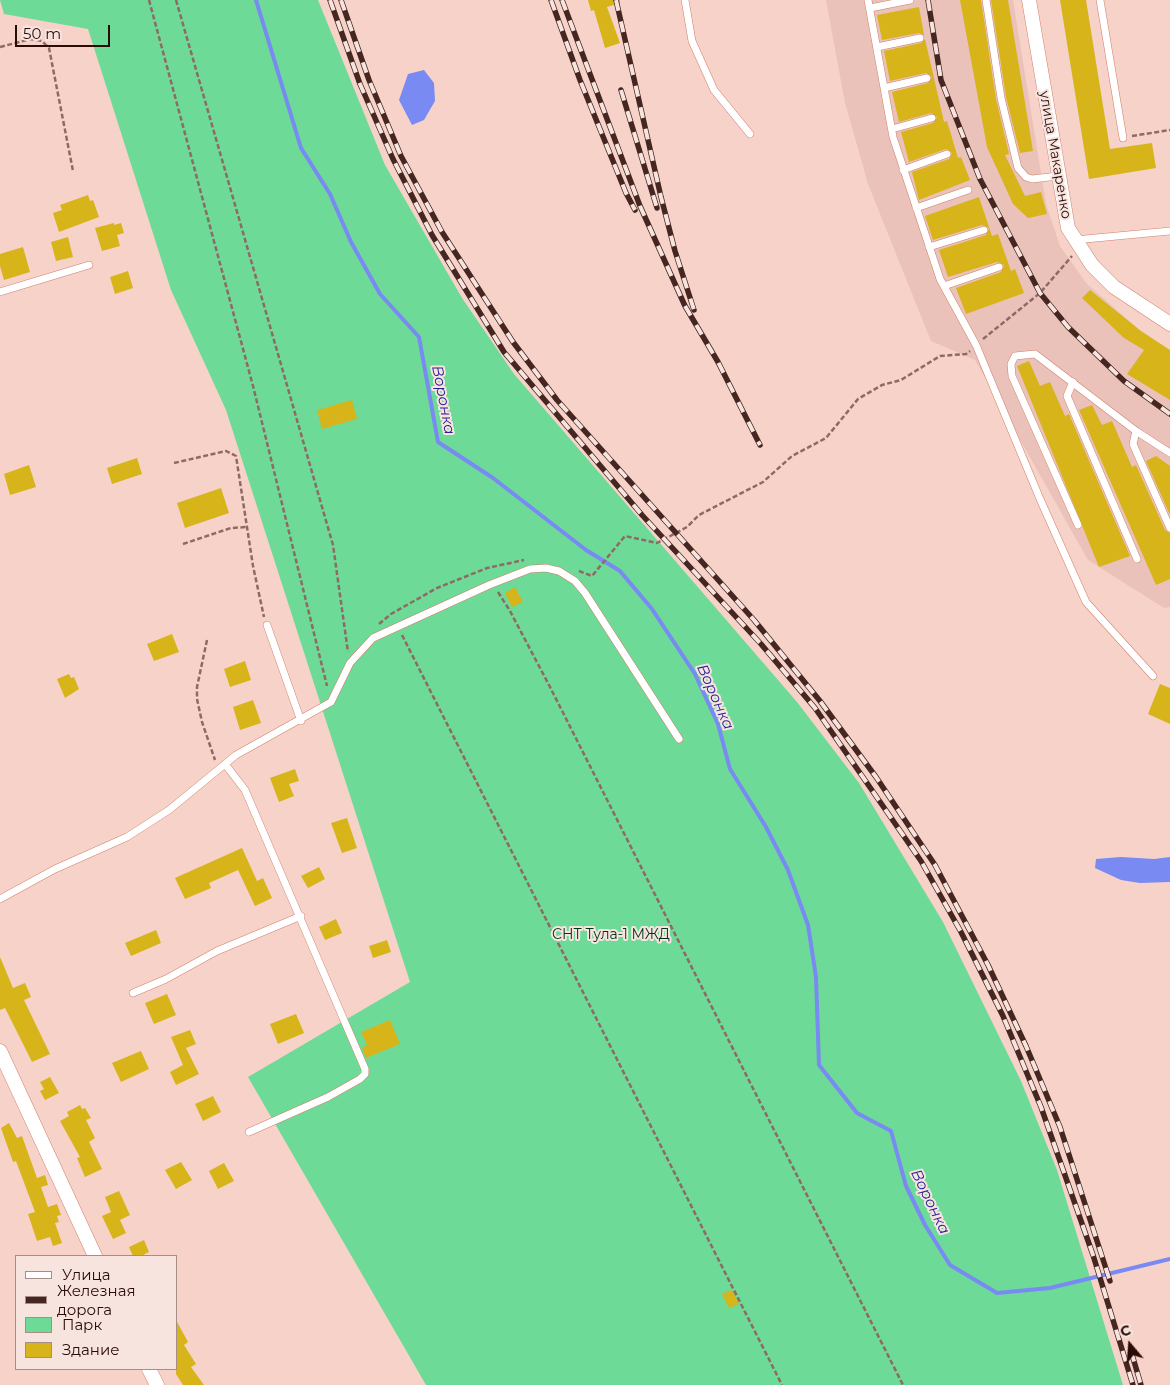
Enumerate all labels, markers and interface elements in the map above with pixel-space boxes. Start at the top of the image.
scale bar [18,15,112,47]
text: 50 m [23,24,61,43]
street label: улица Макаренко [1035,90,1075,220]
water label: Воронка [428,364,458,436]
water label: Воронка [693,661,737,733]
park label: СНТ Тула-1 МЖД [552,927,670,943]
water label: Воронка [907,1167,953,1237]
legend [15,1255,178,1370]
text: Улица [62,1265,110,1284]
text: Железная дорога [57,1281,136,1319]
text: Парк [62,1315,102,1334]
north arrow [1105,1320,1155,1370]
text: С [1118,1321,1133,1341]
text: Здание [62,1340,120,1359]

